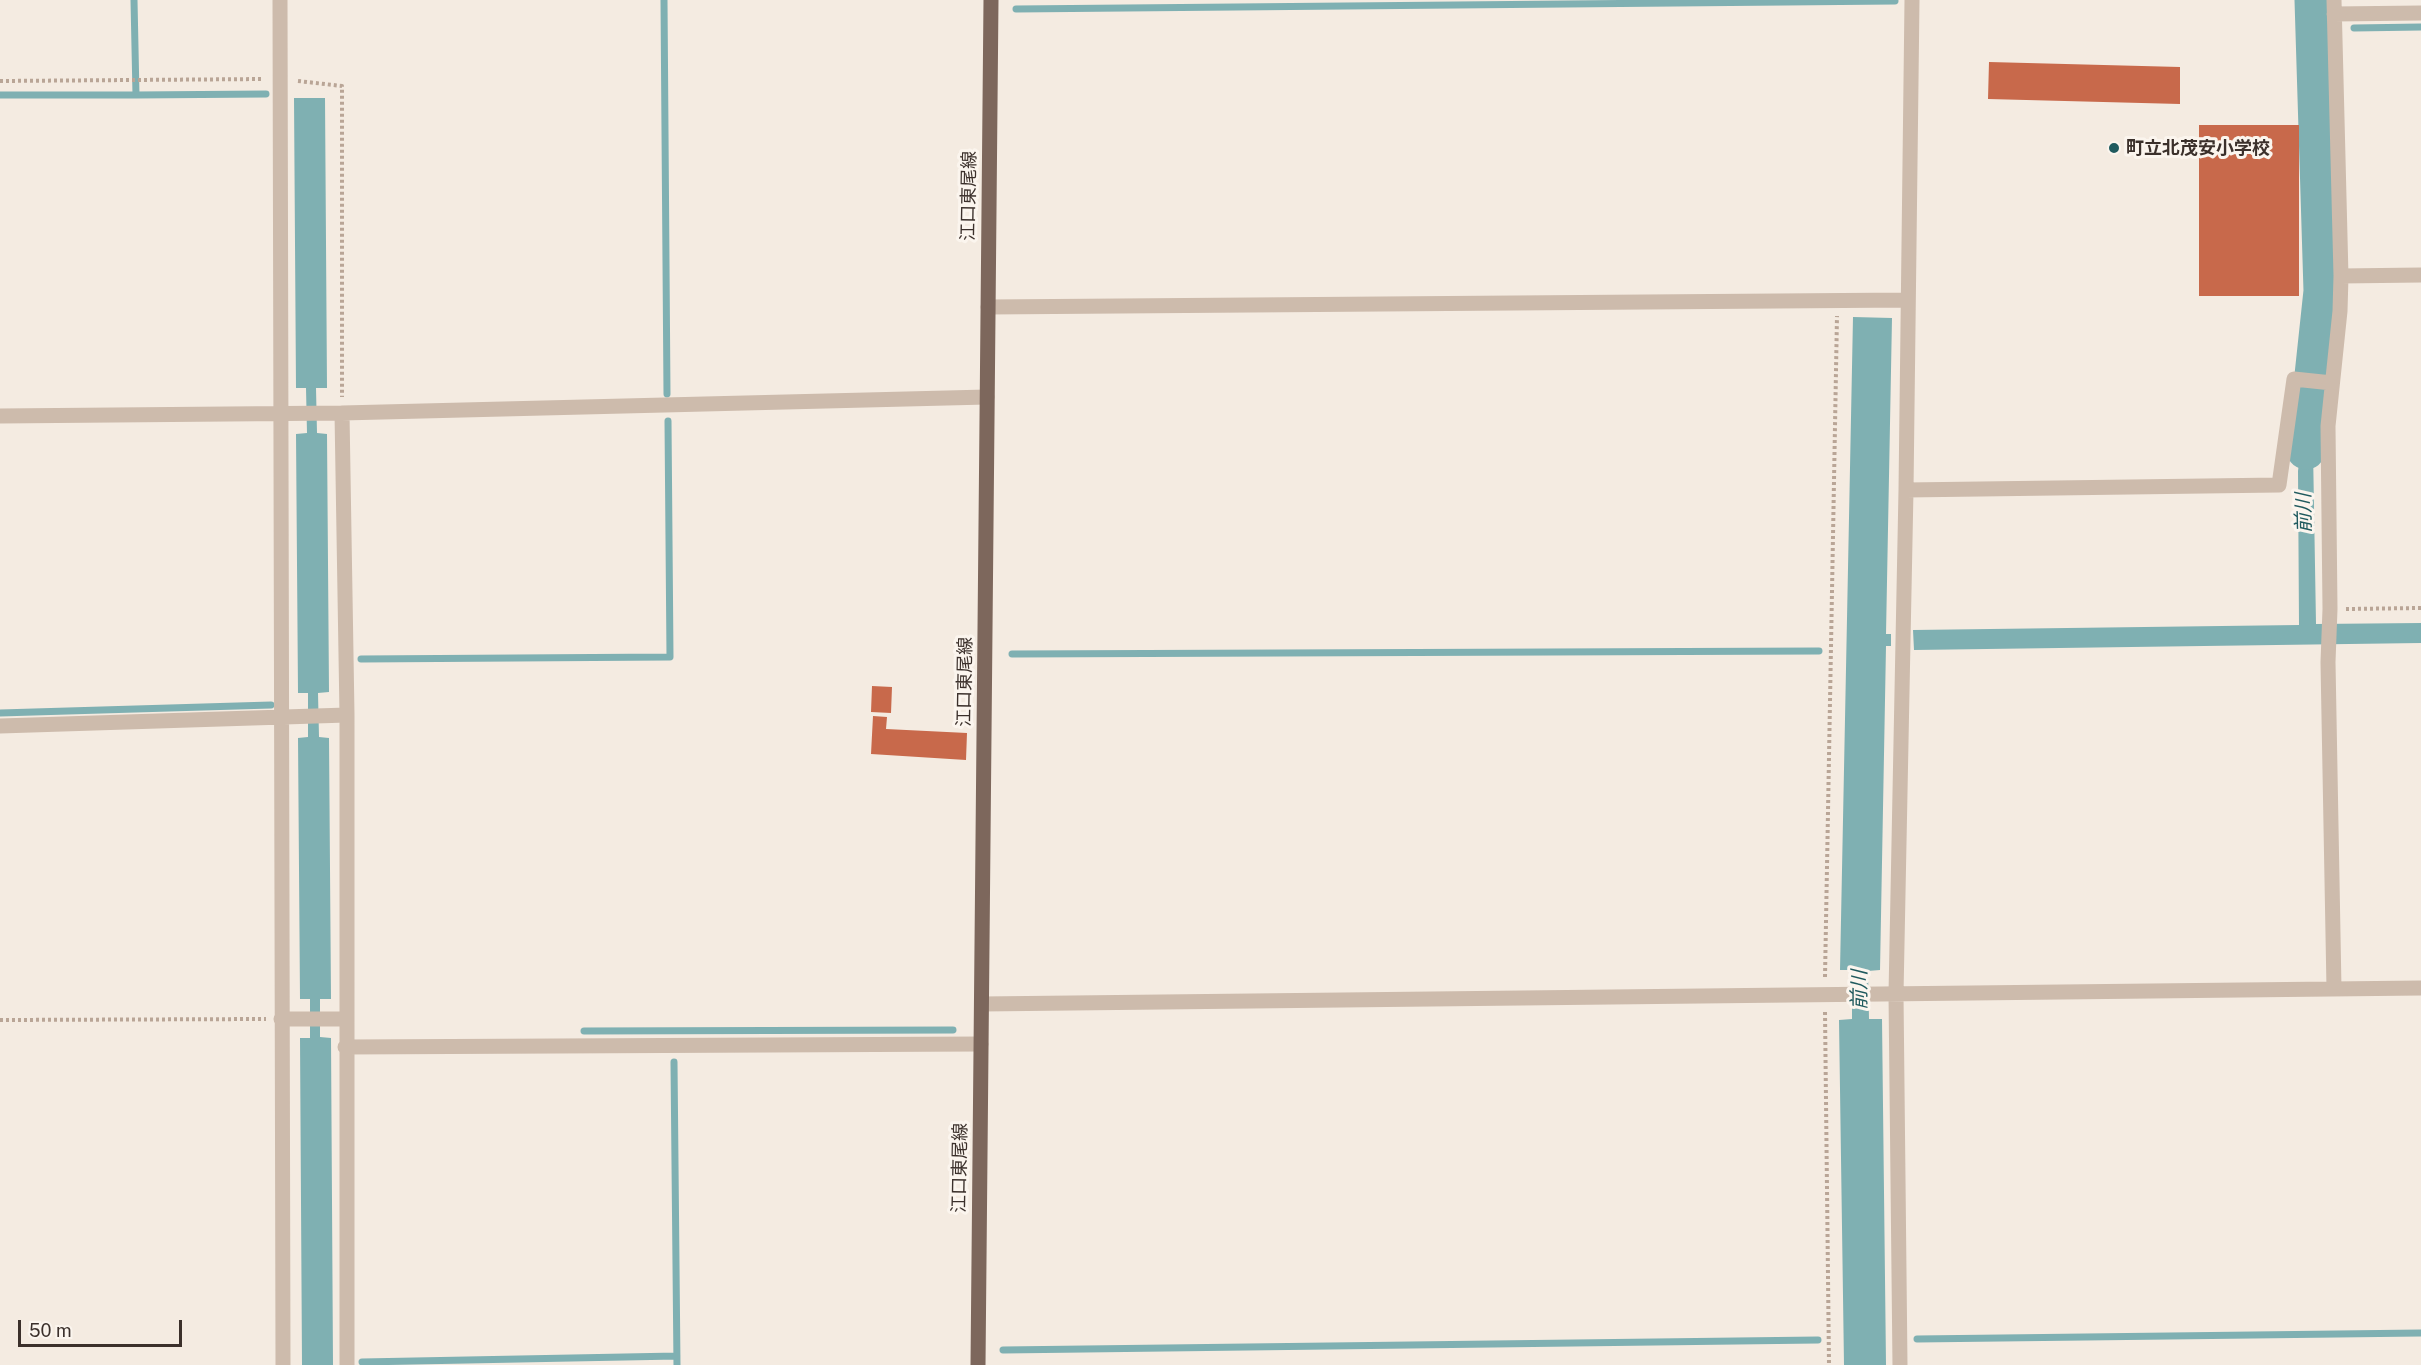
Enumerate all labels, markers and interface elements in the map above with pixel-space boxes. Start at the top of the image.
place label: 町立北茂安小学校 [2126,137,2270,159]
marker: 町立北茂安小学校 [2107,141,2121,155]
street label: 江口東尾線 [957,151,981,241]
water label: 前川 [2292,493,2316,533]
street label: 江口東尾線 [953,637,977,727]
water label: 前川 [1848,970,1872,1010]
street label: 江口東尾線 [948,1123,972,1213]
scale bar [21,1308,184,1346]
text: 50 m [29,1320,72,1341]

